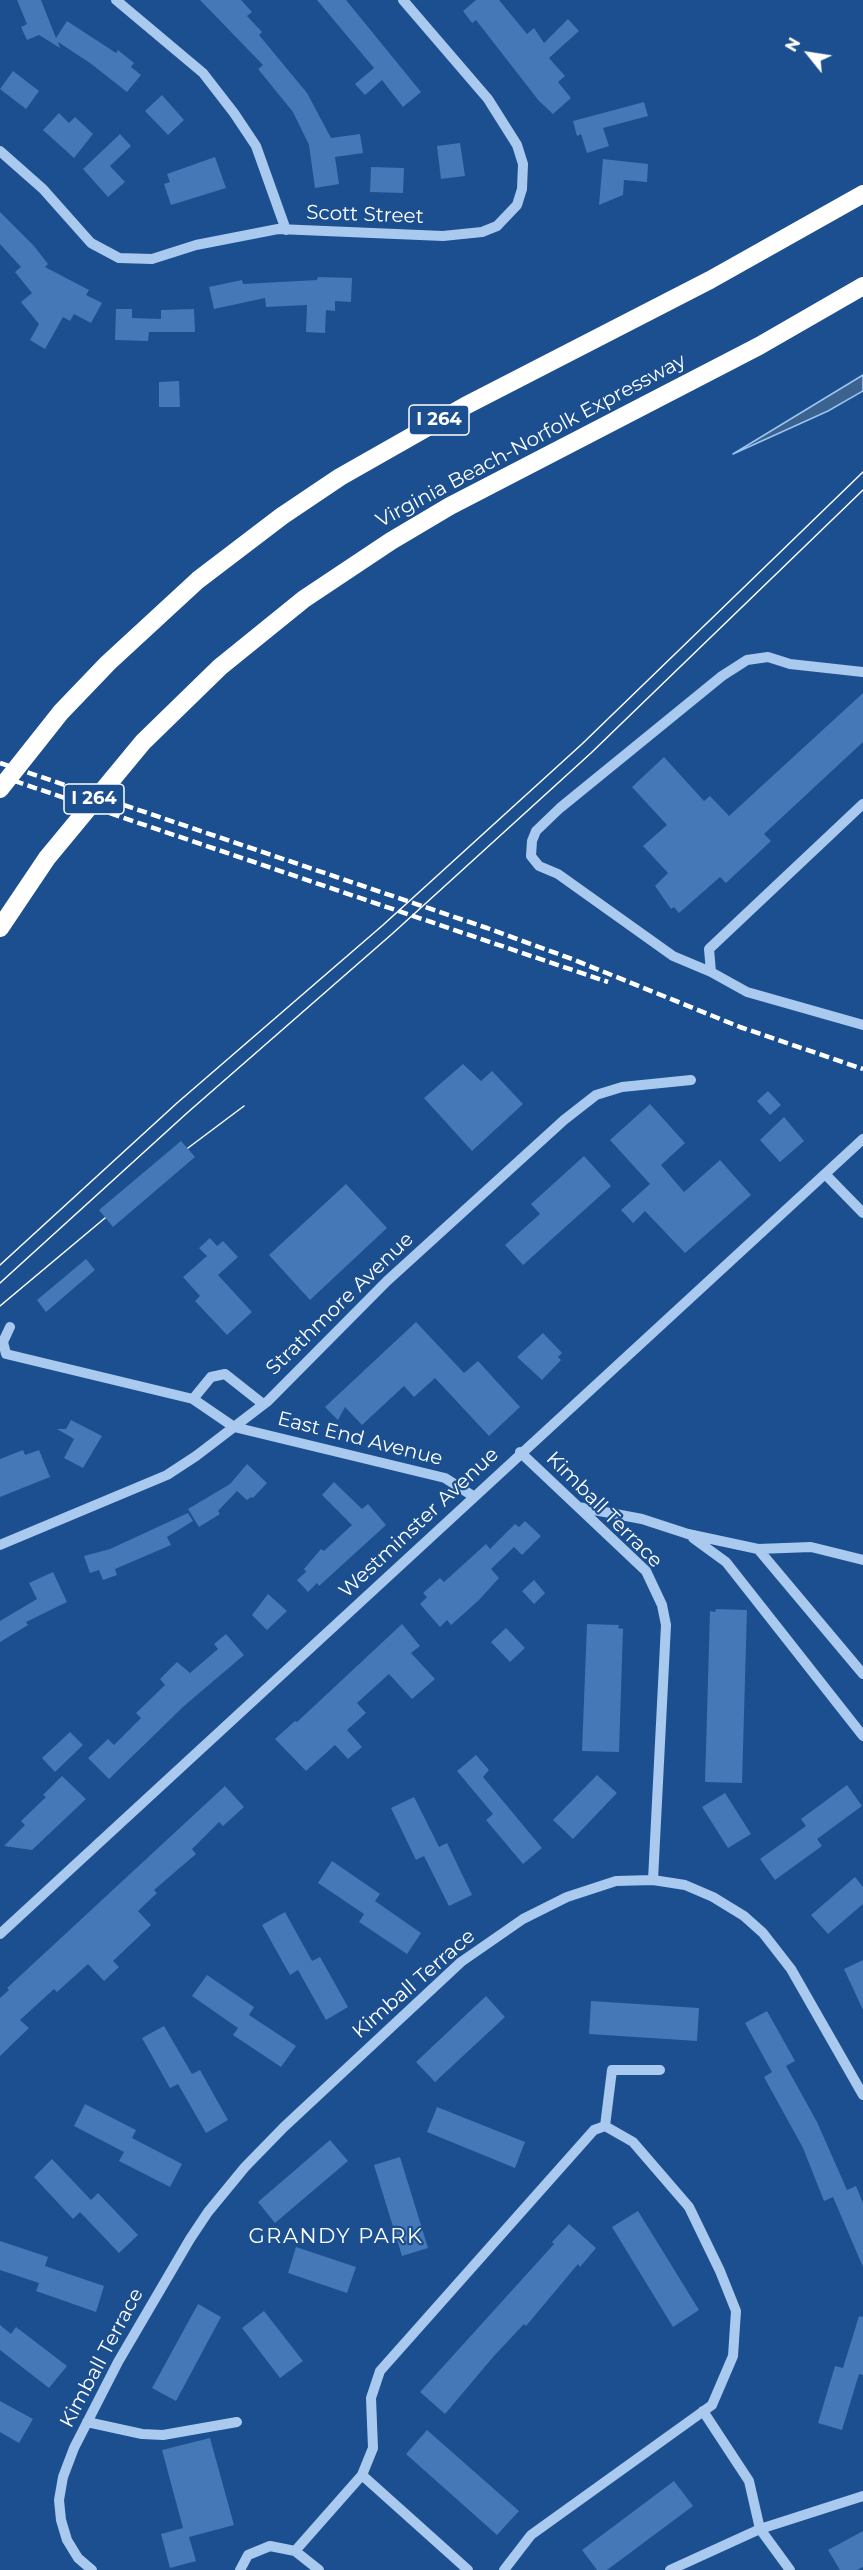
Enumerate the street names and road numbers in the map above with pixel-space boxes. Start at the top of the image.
street label: Scott Street [306,201,424,229]
street label: Virginia Beach-Norfolk Expressway [372,349,690,533]
road number: I 264 [409,405,469,435]
road number: I 264 [64,784,124,814]
street label: Strathmore Avenue [261,1228,419,1380]
street label: East End Avenue [275,1407,445,1471]
street label: Westminster Avenue [334,1443,504,1603]
street label: Kimball Terrace [541,1447,667,1573]
street label: Kimball Terrace [348,1924,480,2044]
street label: Kimball Terrace [55,2284,149,2432]

